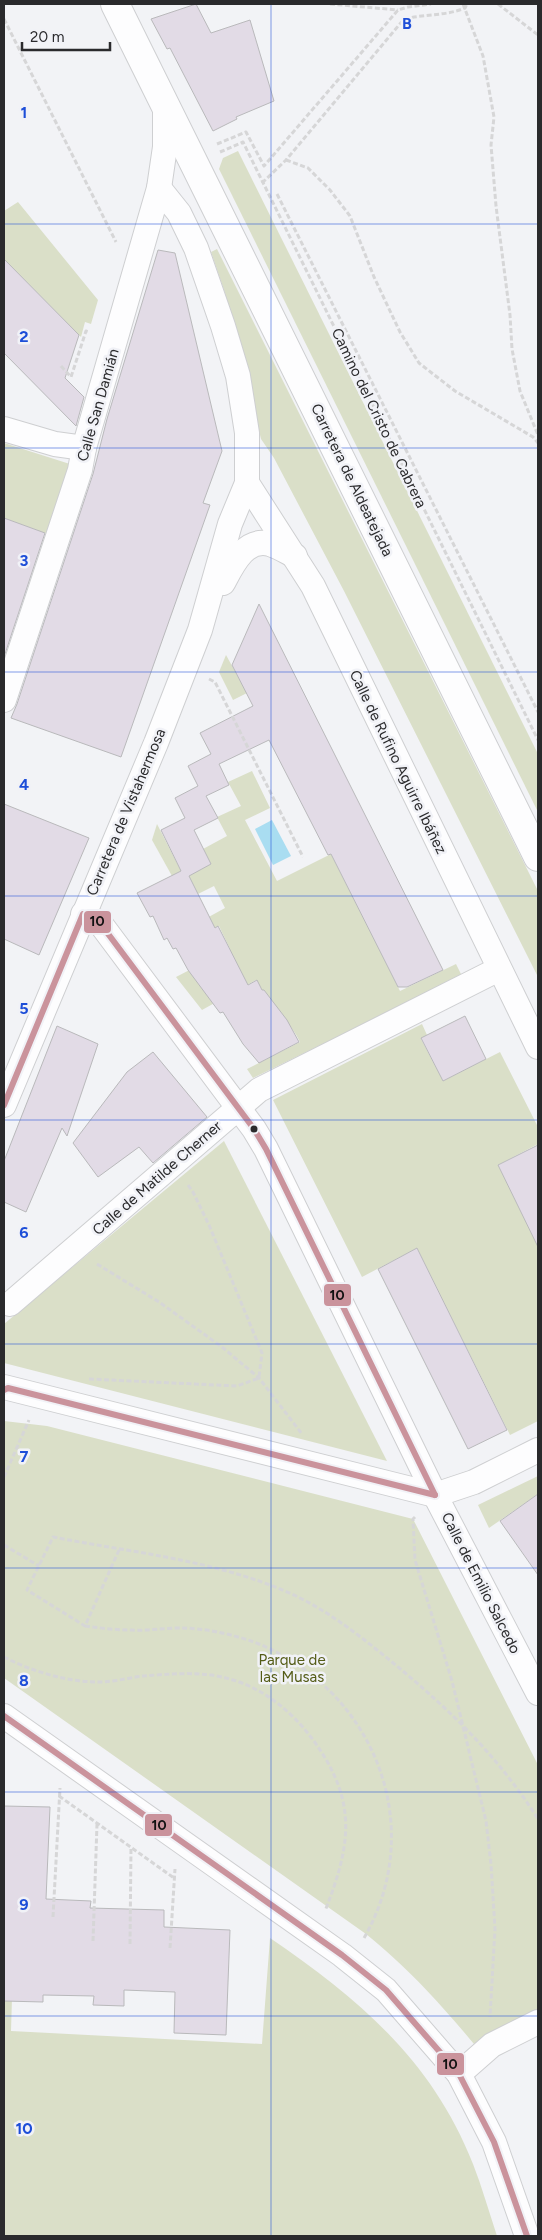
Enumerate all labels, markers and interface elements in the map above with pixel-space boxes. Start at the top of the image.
text: B [402,14,412,33]
scale bar [22,20,110,52]
text: 20 m [30,28,64,46]
text: 1 [21,103,27,122]
street label: Camino del Cristo de Cabrera [328,325,430,511]
text: 2 [19,327,29,346]
street label: Calle San Damián [73,347,123,463]
street label: Carretera de Aldeatejada [307,401,397,559]
text: 3 [20,551,29,570]
street label: Calle de Rufino Aguirre Ibáñez [346,667,450,857]
street label: Carretera de Vistahermosa [83,726,169,898]
text: 4 [19,775,29,794]
line badge: 10 [83,910,112,934]
text: 10 [90,913,104,930]
text: 5 [19,999,29,1018]
street label: Calle de Matilde Cherner [89,1117,225,1239]
unlabelled marker [249,1124,259,1134]
text: 6 [19,1223,29,1242]
line badge: 10 [323,1283,352,1307]
text: 10 [330,1287,344,1304]
text: 7 [20,1447,29,1466]
street label: Calle de Emilio Salcedo [438,1509,525,1657]
park label: Parque de las Musas [258,1651,326,1686]
text: 8 [19,1671,29,1690]
line badge: 10 [144,1813,173,1837]
text: 10 [152,1817,166,1834]
text: 9 [19,1895,29,1914]
line badge: 10 [436,2052,465,2076]
text: 10 [443,2056,457,2073]
text: 10 [15,2119,33,2138]

